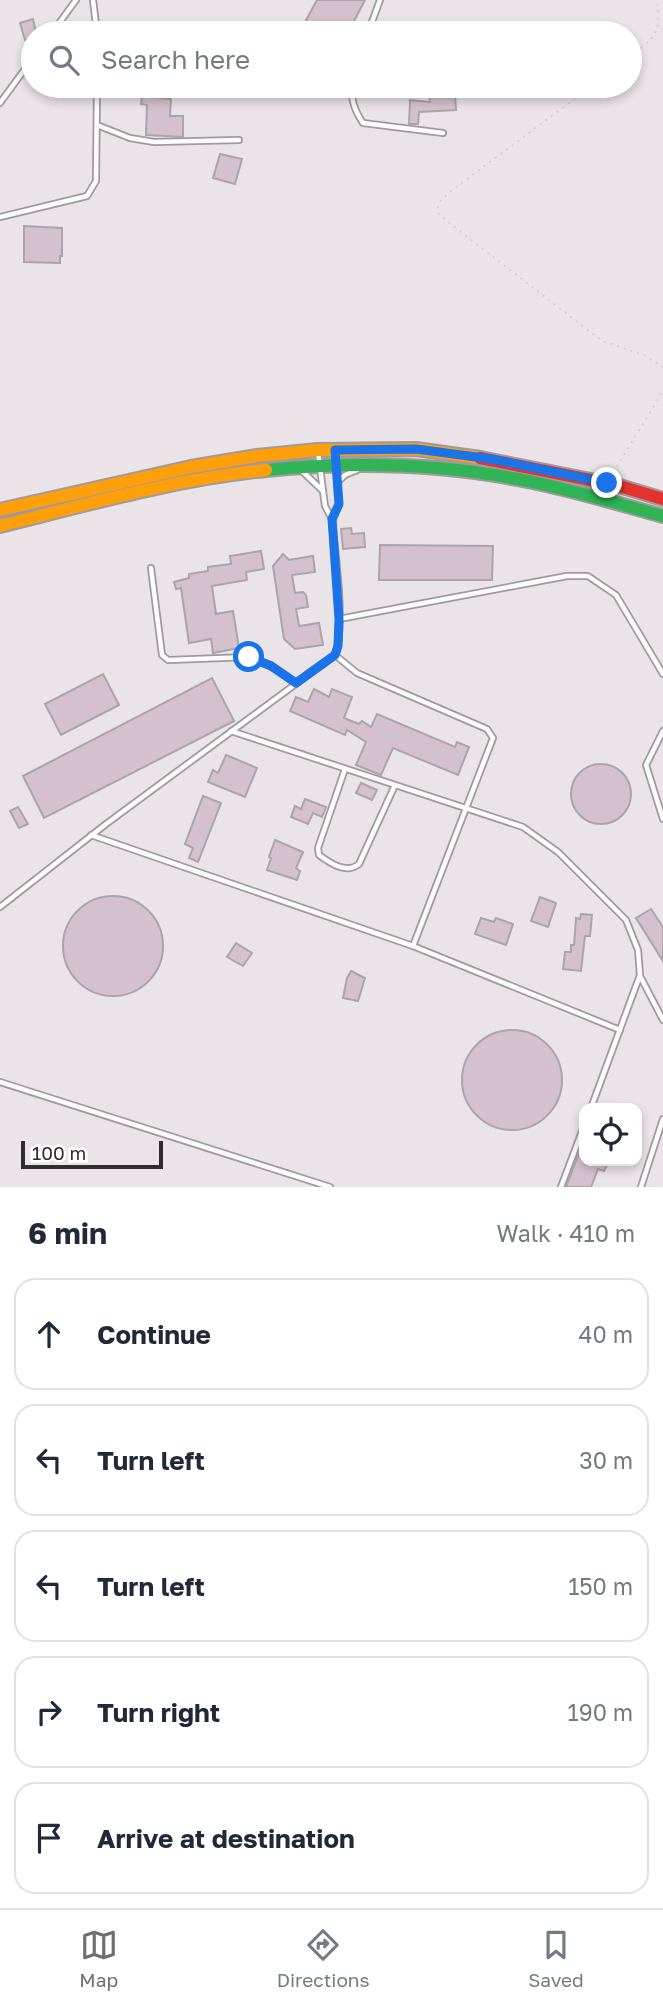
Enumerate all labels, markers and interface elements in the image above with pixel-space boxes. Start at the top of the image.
search box [21,21,642,98]
icon: search [45,41,83,79]
text: Search here [101,44,250,75]
route end [591,467,622,498]
route start [233,641,264,672]
map controls [579,1103,642,1166]
button: locate [579,1103,642,1166]
scale bar [21,1138,163,1170]
text: 100 m [32,1141,86,1164]
text: 6 min [28,1215,107,1251]
text: Walk · 410 m [497,1219,635,1247]
icon: ahead [30,1315,68,1353]
text: Continue [97,1319,211,1350]
text: 40 m [579,1320,633,1348]
icon: left [30,1441,68,1479]
text: Turn left [97,1445,205,1476]
text: 30 m [579,1446,633,1474]
icon: left [30,1567,68,1605]
text: Turn left [97,1571,205,1602]
text: 150 m [568,1572,633,1600]
icon: right [30,1693,68,1731]
text: Turn right [97,1697,220,1728]
text: 190 m [568,1698,633,1726]
icon: arrive [30,1819,68,1857]
text: Arrive at destination [97,1823,355,1854]
tab: Map [79,1926,118,1991]
tab: Directions [277,1926,370,1991]
tab: Saved [528,1926,584,1991]

